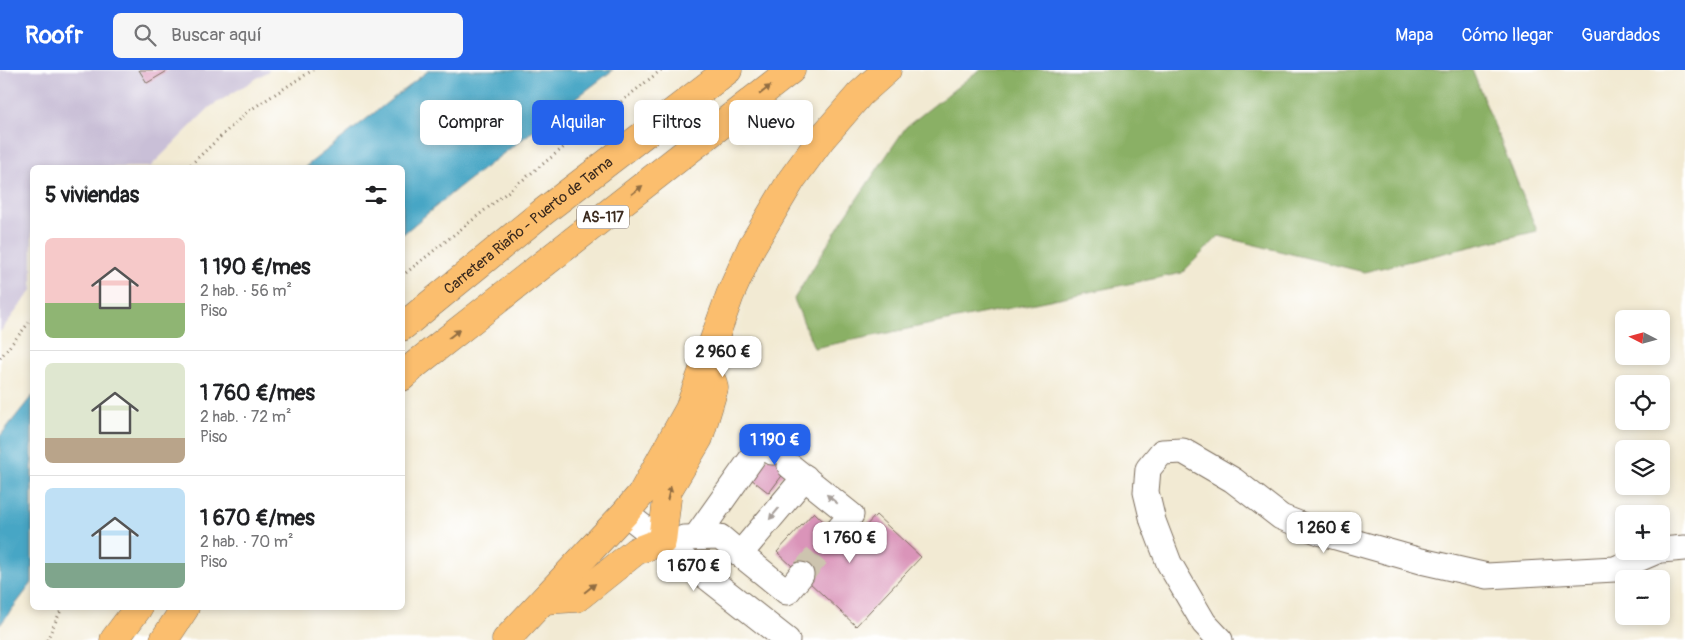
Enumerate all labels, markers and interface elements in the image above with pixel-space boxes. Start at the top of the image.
search box [113,13,463,58]
text: Roofr [25,21,83,50]
icon: search [131,21,159,49]
text: Buscar aquí [171,23,262,47]
text: Mapa [1395,24,1433,47]
text: Cómo llegar [1461,24,1553,47]
text: Guardados [1581,24,1660,47]
one-way arrow [758,85,771,96]
chip: Comprar [420,100,522,145]
chip: Alquilar [532,100,624,145]
chip: Filtros [634,100,719,145]
chip: Nuevo [729,100,813,145]
street label: Carretera Riaño - Puerto de Tarna [440,153,616,299]
icon: filters [362,181,390,209]
text: 5 viviendas [45,182,139,209]
one-way arrow [630,185,643,196]
road number: AS-117 [577,206,629,228]
text: 1 190 €/mes [200,254,310,281]
icon: home [85,258,145,318]
text: 2 hab. · 56 m² [200,281,292,301]
text: Piso [200,301,227,321]
north arrow [1615,310,1670,365]
map controls [1615,310,1670,625]
one-way arrow [447,329,460,340]
pin: 2 960 € [677,336,769,378]
text: 2 960 € [696,342,750,362]
button: locate [1615,375,1670,430]
text: 1 760 €/mes [200,380,315,407]
icon: home [85,383,145,443]
text: 2 hab. · 72 m² [200,407,291,427]
pin: 1 190 € [729,424,821,466]
text: Piso [200,427,227,447]
text: 1 190 € [750,430,800,450]
button: layers [1615,440,1670,495]
one-way arrow [665,486,673,501]
one-way arrow [826,494,839,505]
text: 1 670 €/mes [200,505,315,532]
button: + [1615,505,1670,560]
icon: home [85,508,145,568]
one-way arrow [768,508,780,520]
pin: 1 260 € [1278,512,1370,554]
text: 1 260 € [1298,518,1350,538]
pin: 1 760 € [804,522,896,564]
text: 1 760 € [824,528,876,548]
text: 2 hab. · 70 m² [200,532,293,552]
pin: 1 670 € [648,550,740,592]
text: Piso [200,552,227,572]
text: 1 670 € [668,556,720,576]
button: − [1615,570,1670,625]
one-way arrow [583,582,596,593]

